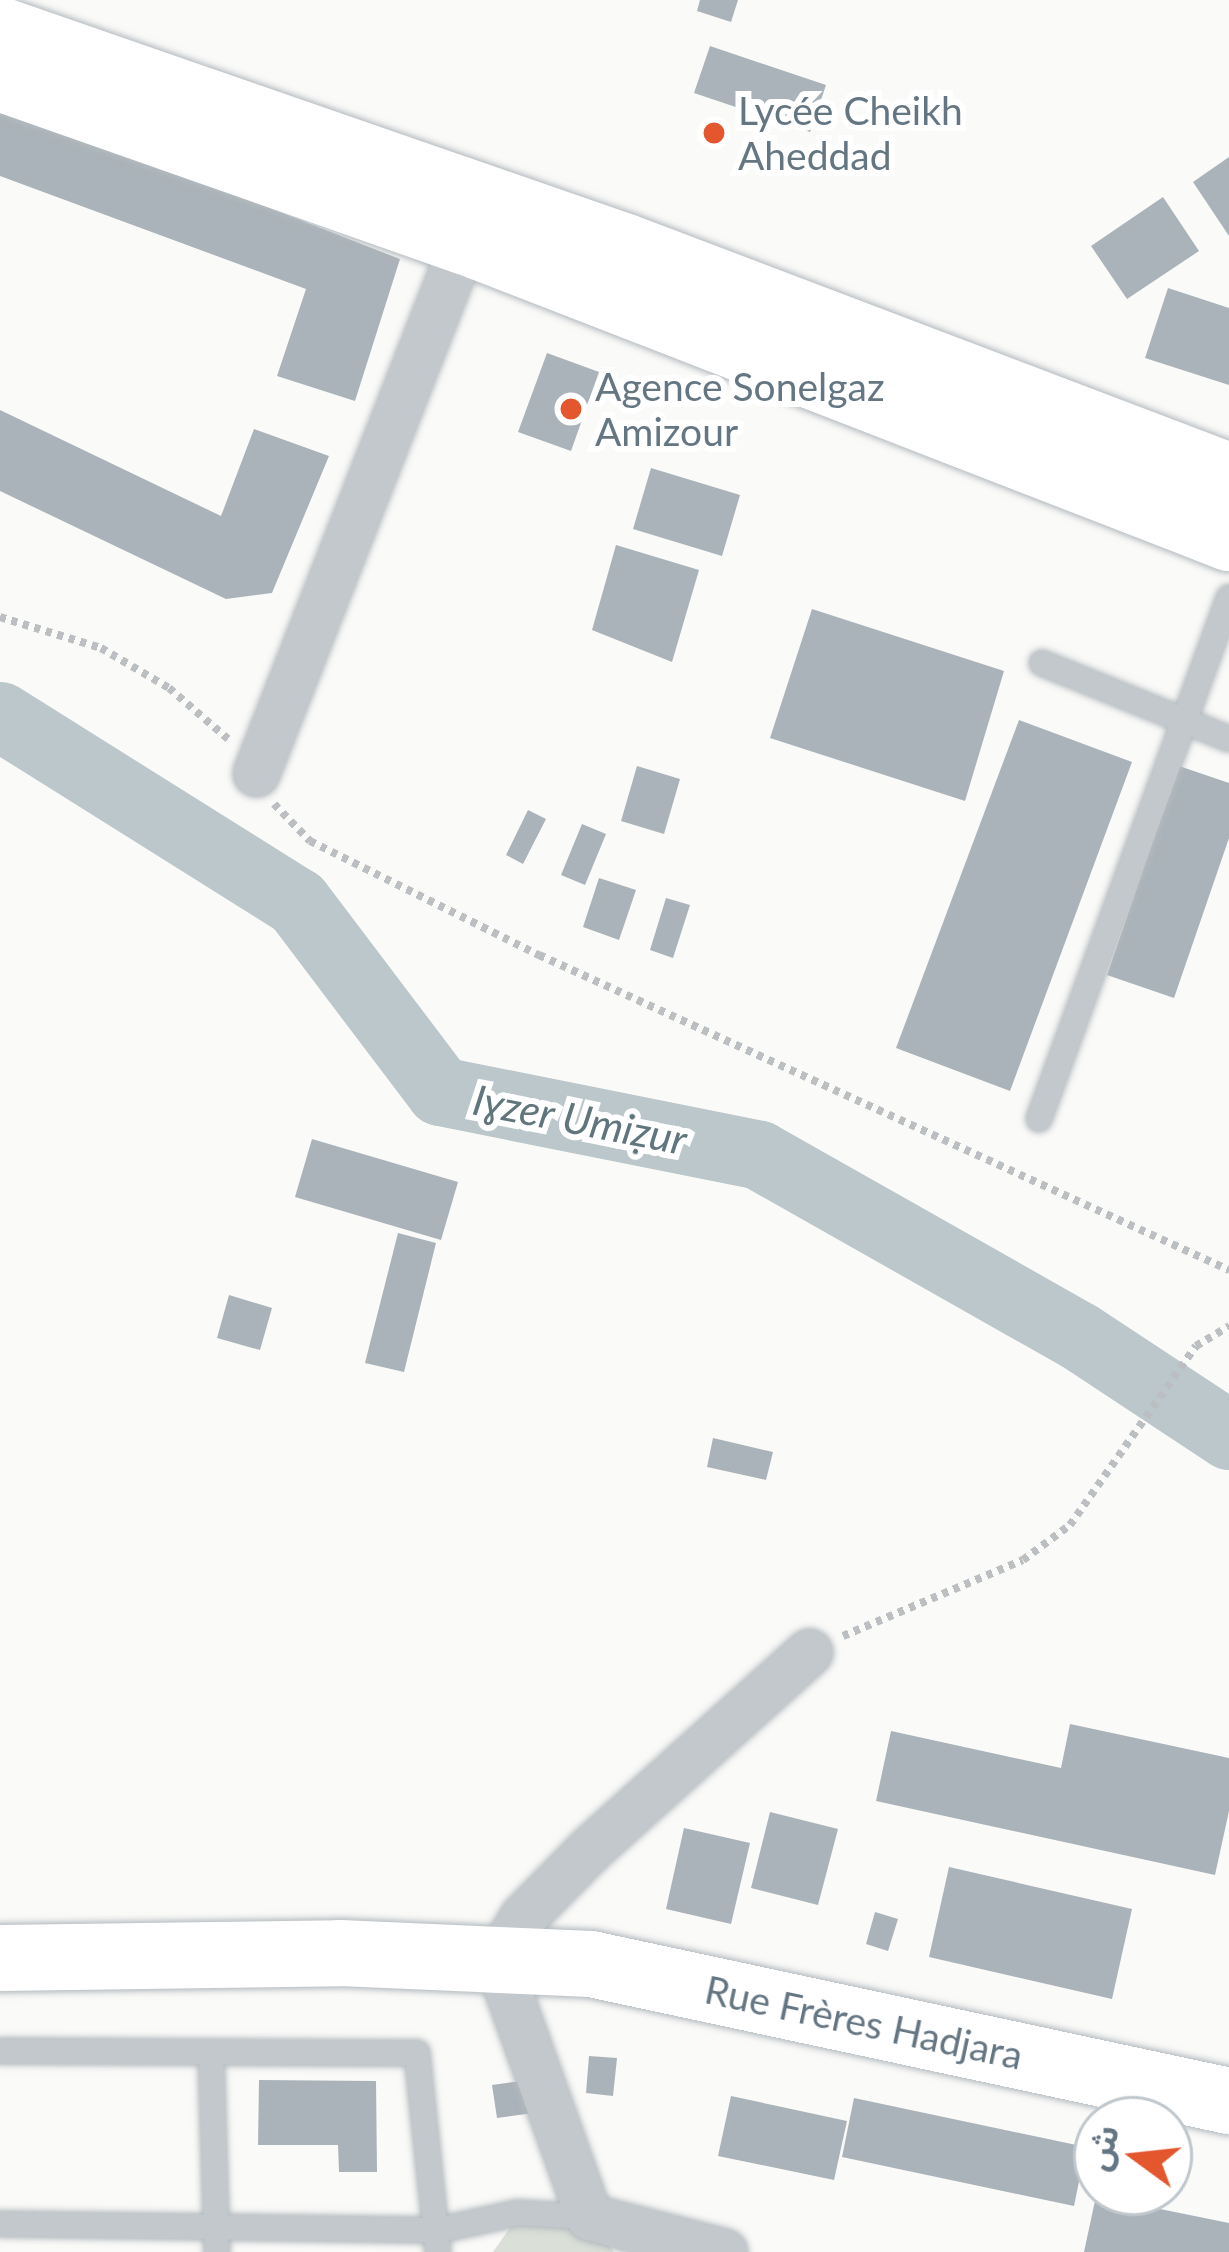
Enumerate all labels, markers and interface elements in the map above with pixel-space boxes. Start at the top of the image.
place label: Lycée Cheikh Aheddad [738,88,963,179]
marker: Lycée Cheikh Aheddad [701,120,727,146]
place label: Agence Sonelgaz Amizour [595,364,885,455]
marker: Agence Sonelgaz Amizour [558,396,584,422]
water label: Iɣzer Umiẓur [468,1074,692,1164]
street label: Rue Frères Hadjara [701,1965,1027,2079]
north arrow [1073,2096,1193,2216]
text: ش [1076,2120,1126,2174]

